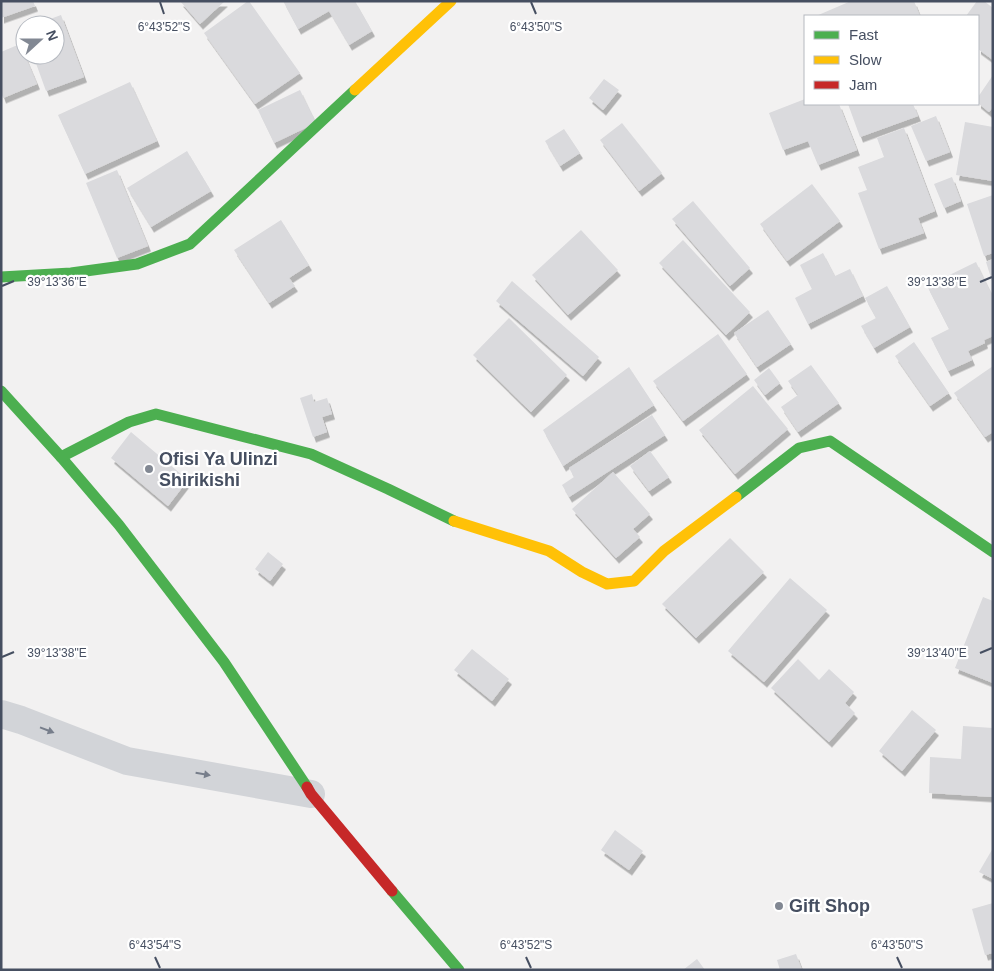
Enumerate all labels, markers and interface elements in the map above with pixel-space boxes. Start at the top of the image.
north arrow [15,15,65,65]
legend [804,15,979,105]
text: 6°43'52"S [138,20,190,34]
text: 6°43'50"S [510,20,562,34]
text: Fast [849,26,879,43]
text: N [43,28,61,43]
text: Slow [849,51,882,68]
text: Jam [849,76,877,93]
text: 39°13'36"E [27,275,87,289]
text: 39°13'38"E [907,275,967,289]
place label: Ofisi Ya Ulinzi Shirikishi [159,449,278,490]
marker: Ofisi Ya Ulinzi Shirikishi [143,463,155,475]
text: 39°13'38"E [27,646,87,660]
text: 39°13'40"E [907,646,967,660]
one-way arrow [40,727,55,734]
one-way arrow [195,771,211,779]
place label: Gift Shop [789,896,870,916]
marker: Gift Shop [773,900,785,912]
text: 6°43'54"S [129,938,181,952]
text: 6°43'52"S [500,938,552,952]
text: 6°43'50"S [871,938,923,952]

